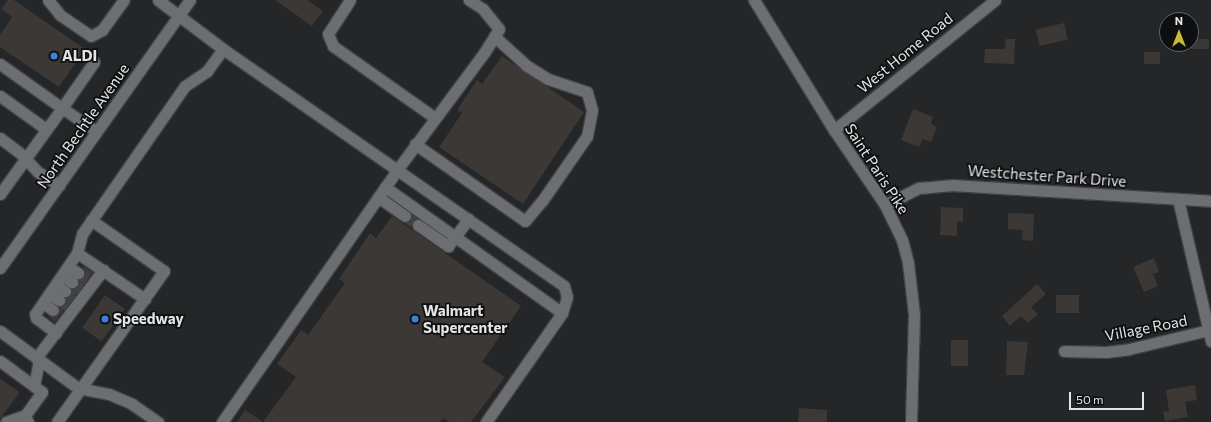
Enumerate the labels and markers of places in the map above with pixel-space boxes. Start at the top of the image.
place label: ALDI [62,47,97,65]
marker: ALDI [49,51,59,61]
place label: Walmart Supercenter [423,301,508,336]
place label: Speedway [113,310,184,328]
marker: Speedway [100,314,110,324]
marker: Walmart Supercenter [410,314,420,324]

